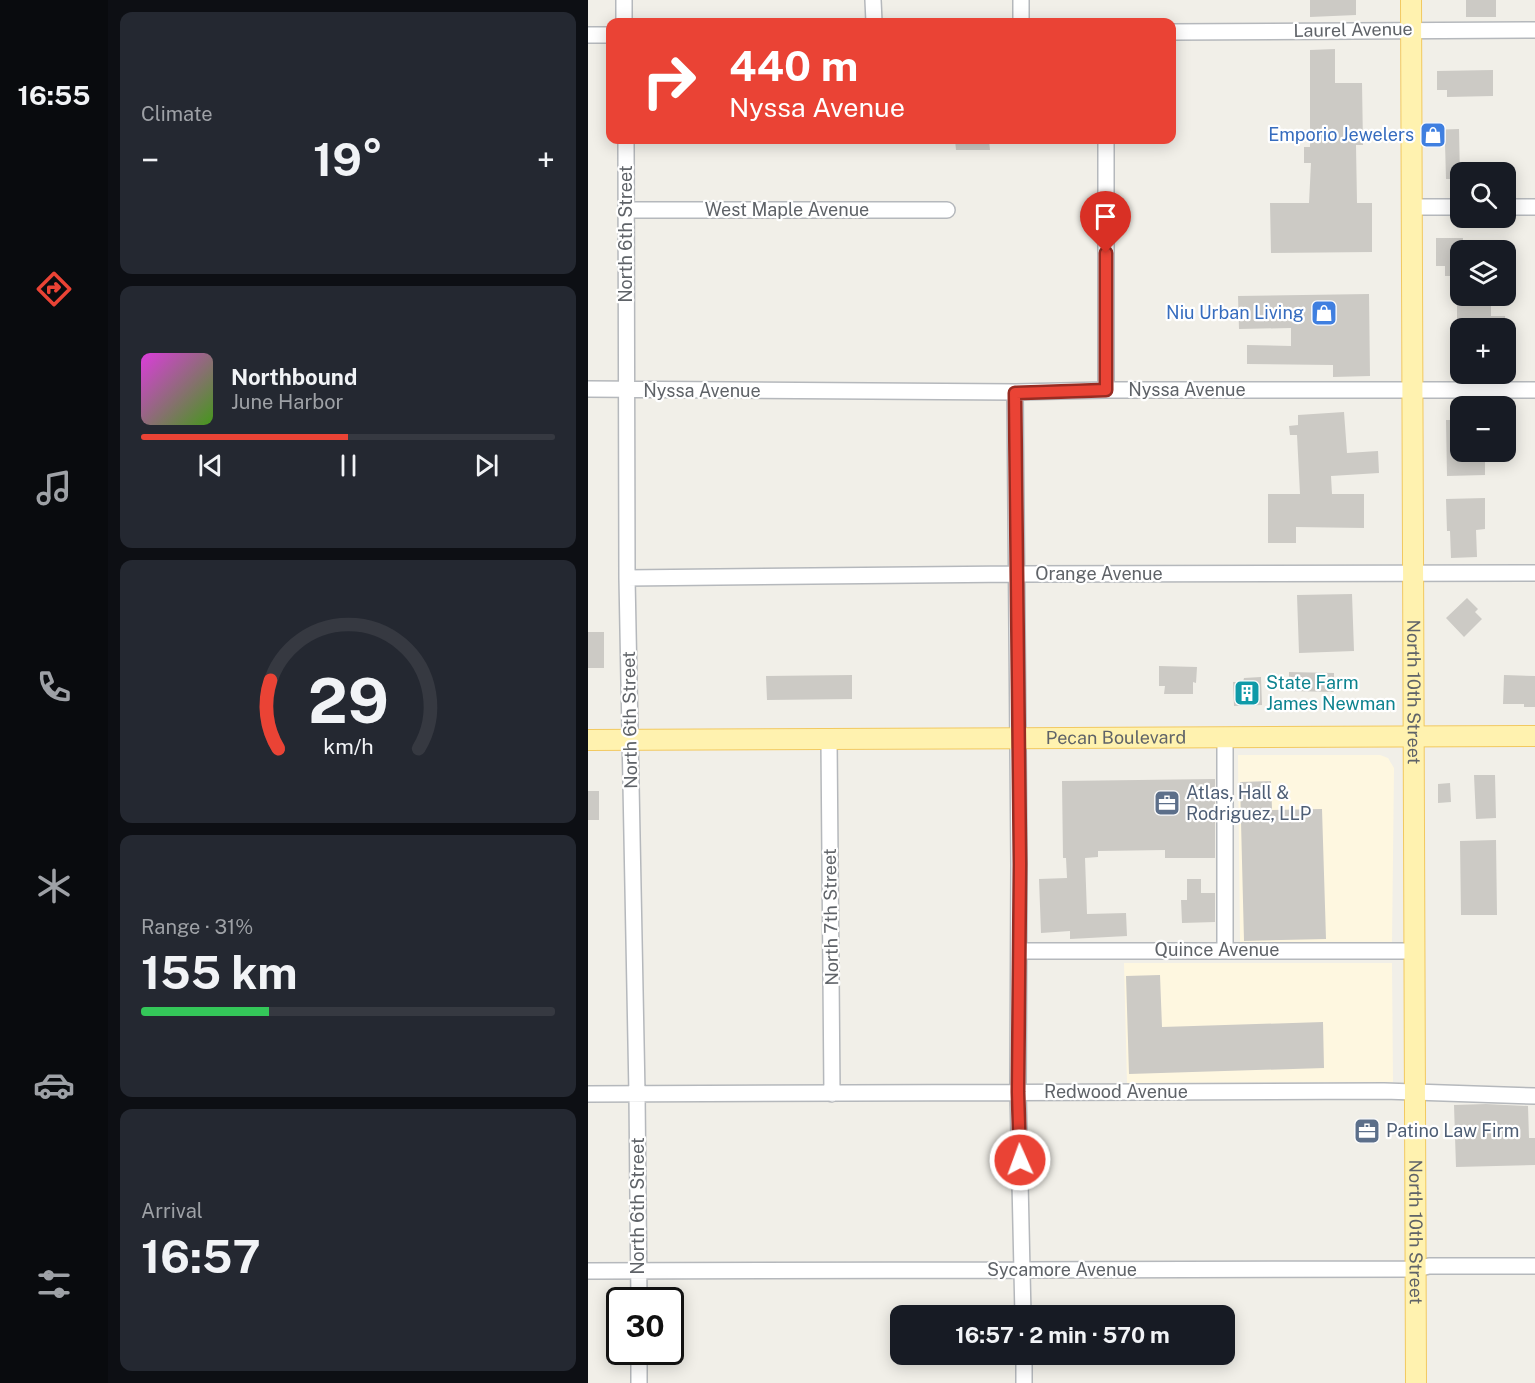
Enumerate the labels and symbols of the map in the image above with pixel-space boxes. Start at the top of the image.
street label: Laurel Avenue [1293,18,1413,41]
shop icon: Emporio Jewelers [1418,120,1448,150]
place label: Emporio Jewelers [1268,124,1414,145]
street label: North 6th Street [615,165,636,303]
pin [1080,191,1131,253]
street label: West Maple Avenue [705,199,869,220]
shop icon: Niu Urban Living [1309,298,1339,328]
place label: Niu Urban Living [1166,302,1304,323]
street label: Nyssa Avenue [1128,379,1246,400]
street label: Nyssa Avenue [643,380,761,401]
street label: Orange Avenue [1035,563,1163,584]
street label: North 10th Street [1403,619,1425,765]
street label: North 6th Street [618,651,641,789]
place label: State Farm James Newman [1266,672,1396,714]
building icon: State Farm James Newman [1232,678,1262,708]
street label: Pecan Boulevard [1046,726,1186,748]
place label: Atlas, Hall & Rodriguez, LLP [1186,782,1311,824]
office icon: Atlas, Hall & Rodriguez, LLP [1152,788,1182,818]
street label: North 7th Street [819,848,842,986]
street label: Quince Avenue [1155,939,1279,960]
street label: Redwood Avenue [1044,1081,1188,1102]
office icon: Patino Law Firm [1352,1116,1382,1146]
place label: Patino Law Firm [1386,1120,1519,1141]
position arrow [988,1128,1052,1192]
street label: North 6th Street [627,1137,648,1275]
street label: North 10th Street [1405,1159,1427,1305]
street label: Sycamore Avenue [987,1259,1137,1280]
speed limit sign: 30 [606,1287,684,1365]

